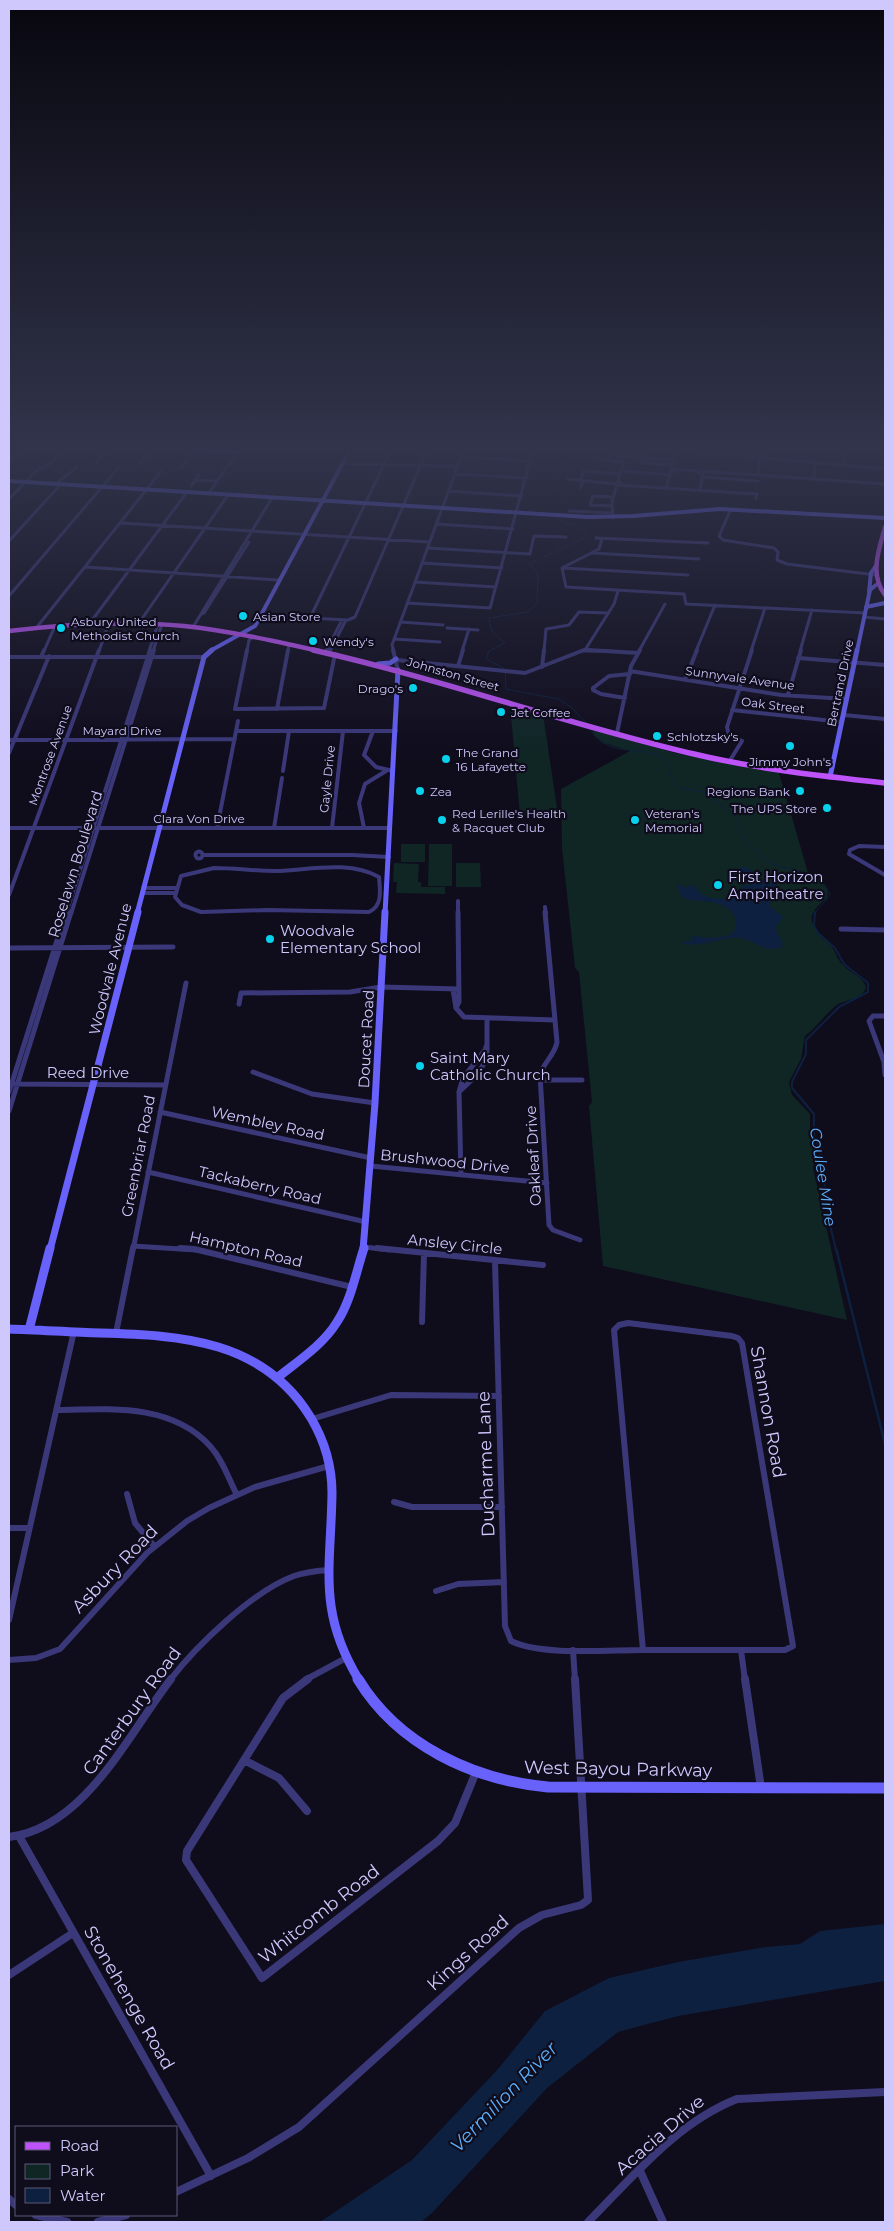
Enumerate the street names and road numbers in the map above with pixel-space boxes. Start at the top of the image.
street label: Bertrand Drive [823,638,857,728]
street label: Johnston Street [404,653,501,694]
street label: Sunnyvale Avenue [684,663,796,693]
street label: Oak Street [740,694,806,716]
street label: Montrose Avenue [25,703,75,807]
street label: Mayard Drive [82,723,162,738]
street label: Gayle Drive [316,745,338,813]
street label: Roselawn Boulevard [44,788,106,940]
street label: Clara Von Drive [153,811,245,826]
street label: Woodvale Avenue [84,901,136,1037]
street label: Doucet Road [354,989,378,1089]
street label: Reed Drive [47,1063,129,1082]
street label: Greenbriar Road [117,1093,159,1219]
street label: Wembley Road [210,1102,326,1144]
street label: Oakleaf Drive [521,1105,545,1207]
street label: Brushwood Drive [379,1145,511,1177]
street label: Tackaberry Road [197,1162,323,1208]
street label: Hampton Road [188,1227,304,1271]
street label: Ansley Circle [407,1230,503,1258]
street label: Shannon Road [746,1344,790,1480]
street label: Ducharme Lane [472,1391,500,1537]
street label: Asbury Road [67,1520,163,1618]
street label: Canterbury Road [78,1643,186,1779]
street label: West Bayou Parkway [524,1756,713,1782]
street label: Whitcomb Road [254,1860,384,1968]
street label: Kings Road [422,1910,514,1996]
street label: Stonehenge Road [79,1922,179,2074]
street label: Acacia Drive [611,2090,709,2180]

